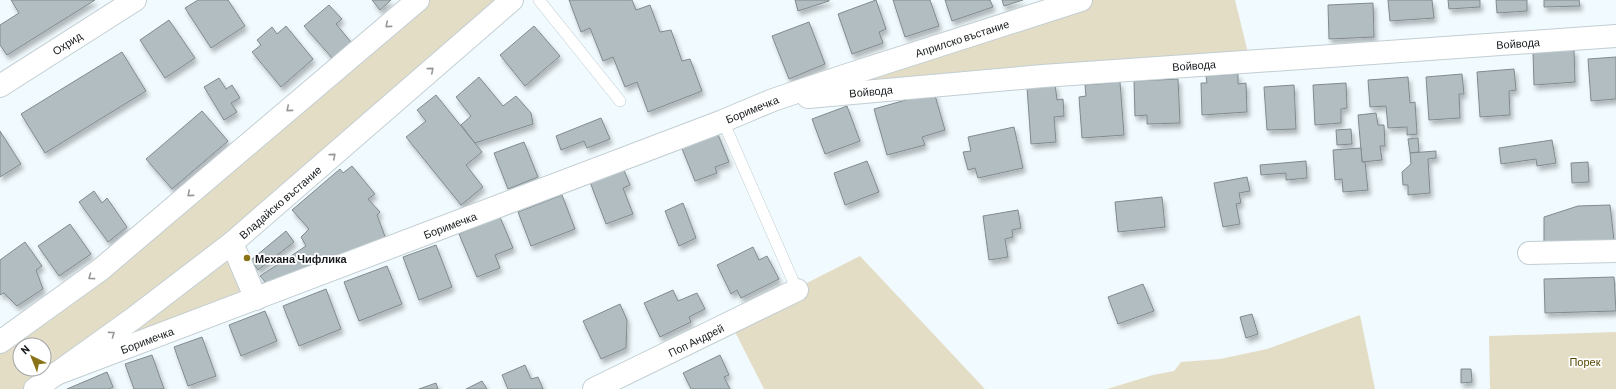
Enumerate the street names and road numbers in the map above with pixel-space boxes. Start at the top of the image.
street label: Априлско въстание [913,17,1011,59]
street label: Охрид [50,28,85,57]
street label: Войвода [1496,35,1541,51]
street label: Войвода [1172,57,1217,73]
street label: Войвода [849,83,894,99]
street label: Боримечка [724,92,781,125]
street label: Владайско въстание [236,163,324,241]
street label: Боримечка [422,209,479,241]
street label: Поп Андрей [666,321,726,359]
street label: Боримечка [119,324,176,356]

